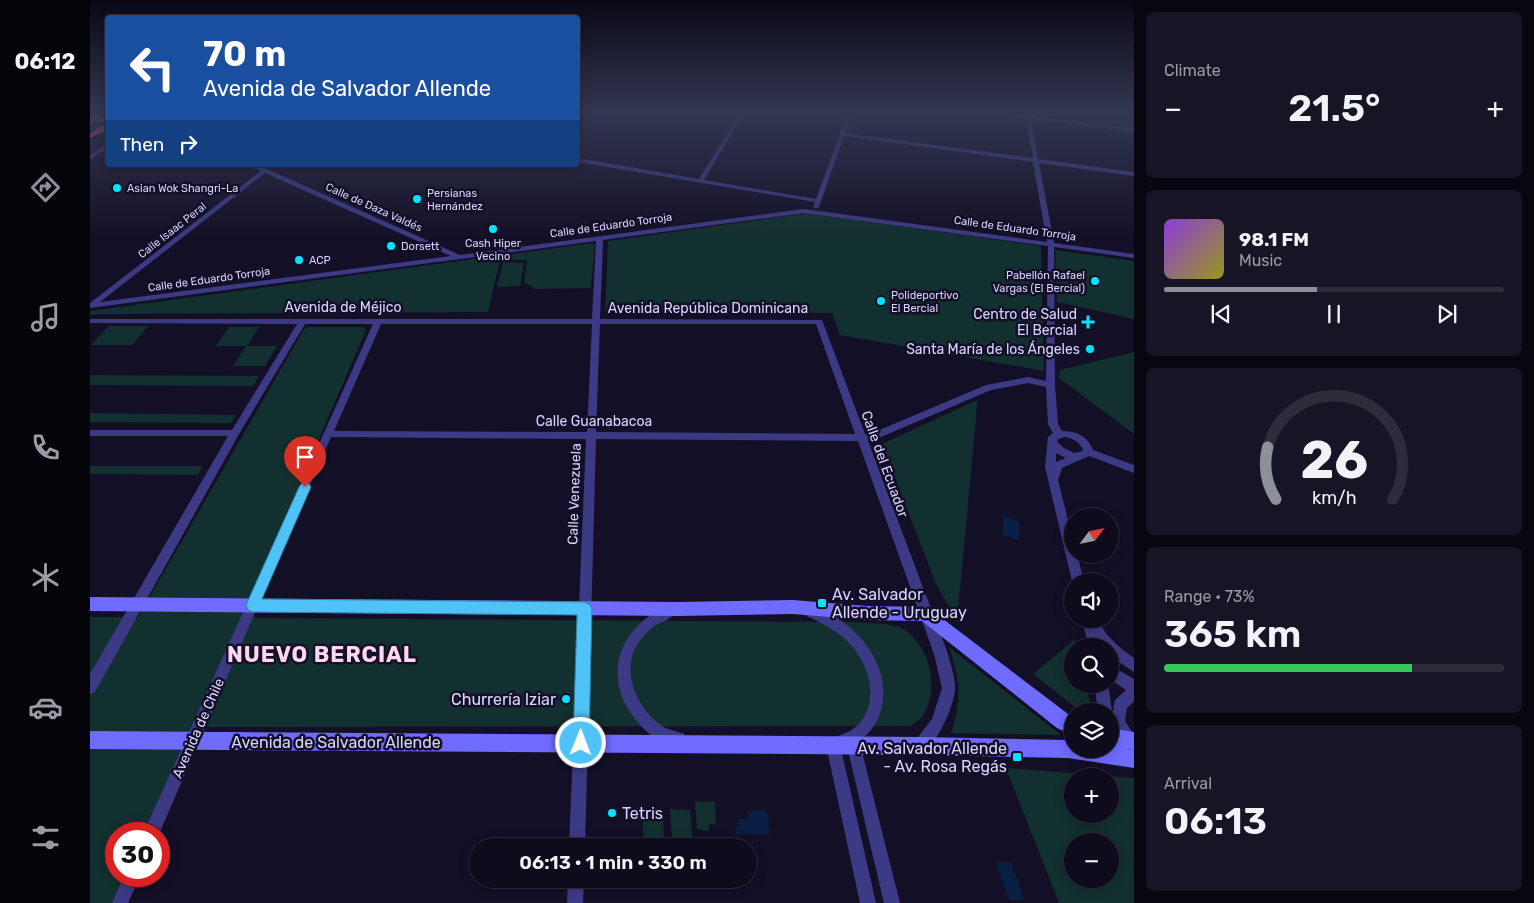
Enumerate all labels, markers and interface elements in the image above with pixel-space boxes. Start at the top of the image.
text: 70 m [203,33,286,75]
icon: left [120,35,185,100]
text: 06:12 [15,48,75,75]
text: Climate [1164,61,1221,80]
text: Avenida de Salvador Allende [203,75,491,102]
text: 21.5° [1288,85,1380,131]
text: − [1164,92,1182,125]
text: + [1487,92,1504,125]
icon: right [174,130,202,158]
text: Then [120,133,164,156]
icon: directions [28,170,63,205]
street label: Calle de Daza Valdés [323,180,424,235]
marker: Asian Wok Shangri-La [111,182,123,194]
place label: Asian Wok Shangri-La [127,182,238,195]
place label: Persianas Hernández [427,187,483,213]
marker: Persianas Hernández [411,193,423,205]
street label: Calle Isaac Peral [136,200,209,261]
street label: Calle de Eduardo Torroja [549,210,673,241]
street label: Calle de Eduardo Torroja [953,213,1077,244]
marker: Cash Hiper Vecino [487,223,499,235]
text: 98.1 FM [1239,228,1309,251]
place label: Cash Hiper Vecino [465,237,522,263]
marker: Dorsett [385,240,397,252]
place label: Dorsett [401,240,440,253]
text: Music [1239,251,1282,270]
marker: ACP [293,254,305,266]
place label: ACP [309,254,331,267]
street label: Calle de Eduardo Torroja [147,264,271,295]
place label: Pabellón Rafael Vargas (El Bercial) [993,269,1085,295]
marker: Pabellón Rafael Vargas (El Bercial) [1089,275,1101,287]
place label: Polideportivo El Bercial [891,289,959,315]
marker: Polideportivo El Bercial [875,295,887,307]
street label: Avenida de Méjico [285,299,401,316]
icon: music [28,300,63,335]
street label: Avenida República Dominicana [608,300,808,317]
icon: previous [1207,300,1235,328]
icon: pause [1320,300,1348,328]
icon: next [1433,300,1461,328]
place label: Centro de Salud El Bercial [973,306,1077,339]
marker: Centro de Salud El Bercial [1081,315,1095,329]
place label: Santa María de los Ángeles [906,340,1080,358]
marker: Santa María de los Ángeles [1084,343,1096,355]
street label: Calle del Ecuador [857,409,912,520]
street label: Calle Guanabacoa [536,413,652,430]
text: 26 [1300,429,1368,491]
icon: phone [28,430,63,465]
pin [284,436,326,487]
icon: arrive [291,443,319,471]
street label: Calle Venezuela [564,443,585,545]
text: km/h [1312,487,1356,508]
north arrow [1064,508,1119,562]
map controls [1064,508,1119,888]
icon: climate [28,560,63,595]
button: sound [1064,573,1119,628]
place label: Av. Salvador Allende - Uruguay [832,585,967,622]
text: Range · 73% [1164,587,1255,606]
marker: Av. Salvador Allende - Uruguay [816,597,828,609]
text: 365 km [1164,611,1301,657]
button: search [1064,638,1119,693]
district label: NUEVO BERCIAL [227,641,417,668]
street label: Avenida de Chile [169,675,228,781]
icon: car [28,690,63,725]
place label: Churrería Iziar [451,690,556,709]
marker: Churrería Iziar [560,693,572,705]
button: layers [1064,703,1119,758]
position arrow [554,716,606,768]
street label: Avenida de Salvador Allende [231,733,441,752]
place label: Av. Salvador Allende - Av. Rosa Regás [857,739,1007,776]
marker: Av. Salvador Allende - Av. Rosa Regás [1011,751,1023,763]
button: + [1064,768,1119,823]
text: Arrival [1164,774,1212,793]
text: 06:13 [1164,798,1267,844]
place label: Tetris [622,804,663,823]
marker: Tetris [606,807,618,819]
icon: filters [28,820,63,855]
speed limit sign: 30 [105,822,170,887]
button: − [1064,833,1119,888]
text: 06:13 · 1 min · 330 m [519,851,707,874]

